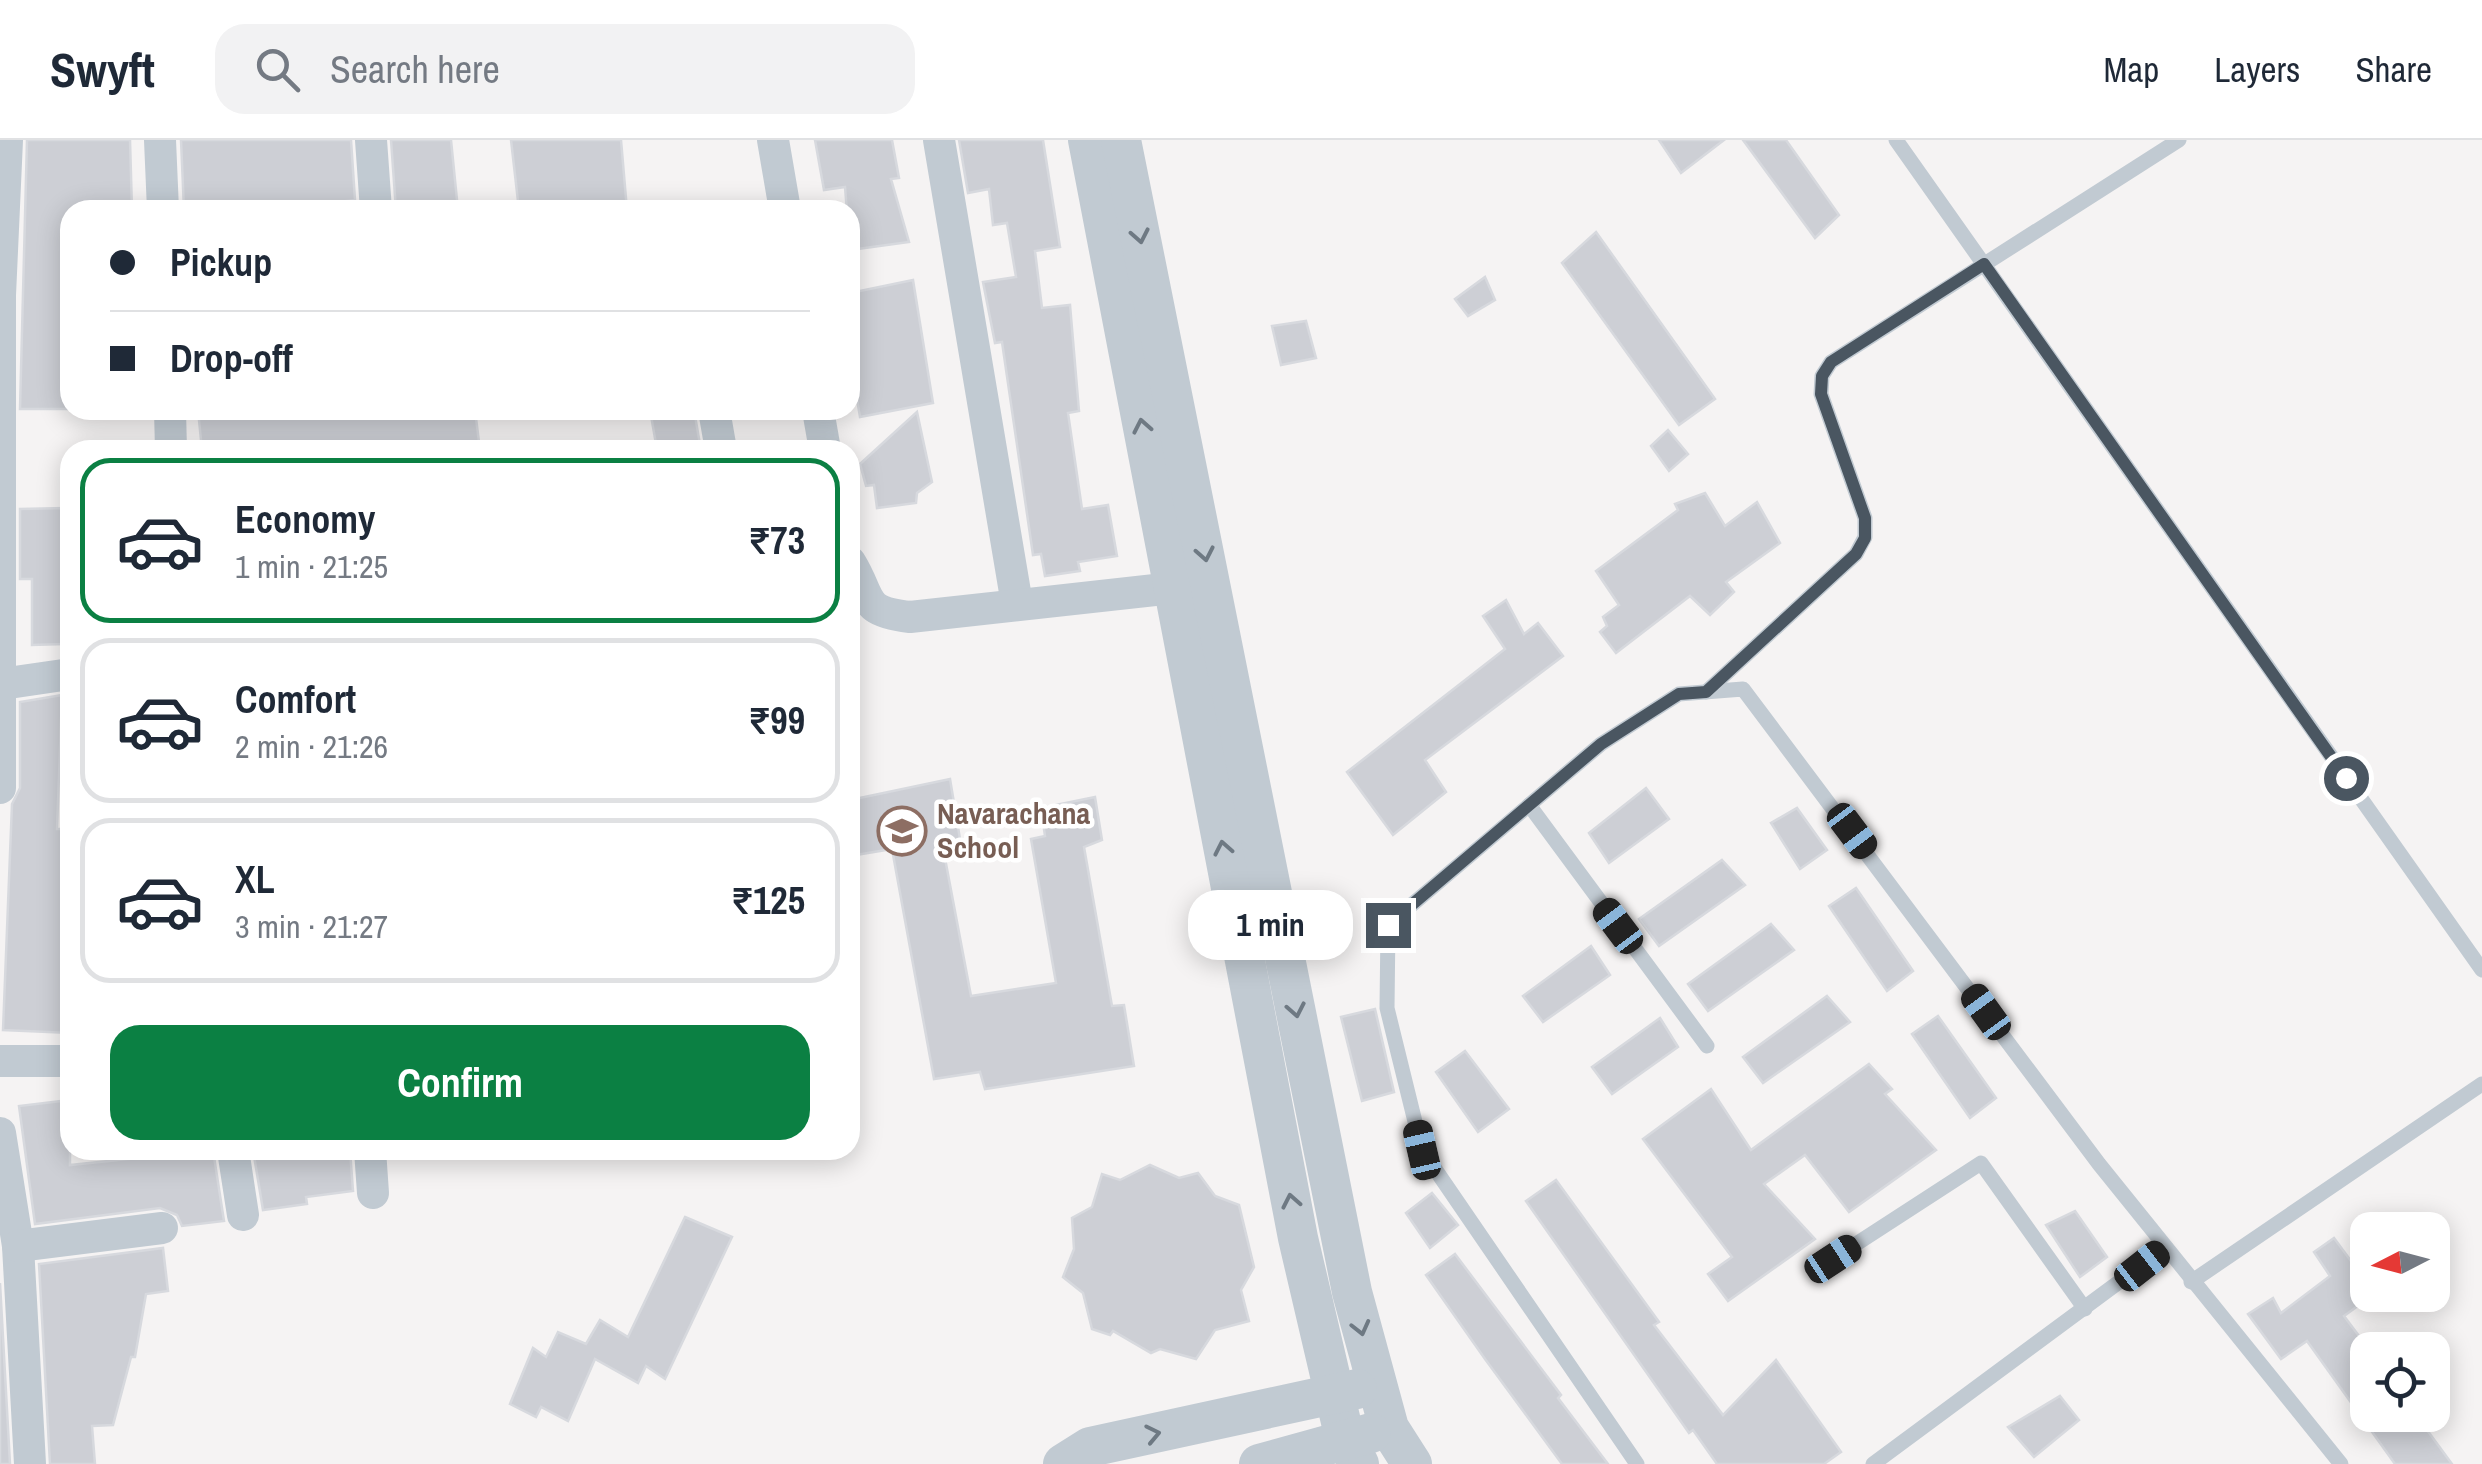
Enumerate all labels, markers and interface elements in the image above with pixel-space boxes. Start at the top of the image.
search box [215,24,915,114]
text: Swyft [50,37,155,102]
icon: search [250,42,305,97]
text: Search here [330,44,500,95]
text: Map [2103,46,2159,93]
text: Layers [2214,46,2300,93]
text: Share [2355,46,2432,93]
one-way arrow [1129,227,1150,244]
text: Pickup [170,237,272,288]
text: Drop-off [170,333,293,384]
one-way arrow [1132,417,1153,434]
text: Economy [235,494,375,545]
icon: car [115,496,205,586]
text: ₹73 [748,515,805,566]
text: 1 min · 21:25 [235,545,388,588]
one-way arrow [1193,545,1214,562]
text: Comfort [235,674,356,725]
icon: car [115,676,205,766]
text: ₹99 [748,695,805,746]
text: 2 min · 21:26 [235,725,388,768]
route start [2324,756,2369,801]
place label: Navarachana School [937,793,1090,867]
car [1822,798,1882,864]
school or university icon: Navarachana School [876,805,928,857]
one-way arrow [1213,840,1234,856]
text: XL [235,854,275,905]
icon: car [115,856,205,946]
text: ₹125 [731,875,805,926]
callout: 1 min [1188,890,1353,960]
car [1588,893,1648,959]
text: 1 min [1236,903,1305,946]
route end [1366,903,1411,948]
text: 3 min · 21:27 [235,905,388,948]
car [1956,979,2016,1045]
one-way arrow [1285,1001,1306,1018]
button: Confirm [110,1025,810,1140]
car [1401,1117,1443,1183]
one-way arrow [1281,1193,1302,1210]
north arrow [2350,1212,2450,1312]
map controls [2350,1212,2450,1432]
car [1800,1230,1866,1288]
car [2109,1236,2175,1296]
one-way arrow [1350,1319,1371,1336]
button: locate [2350,1332,2450,1432]
one-way arrow [1144,1424,1161,1445]

